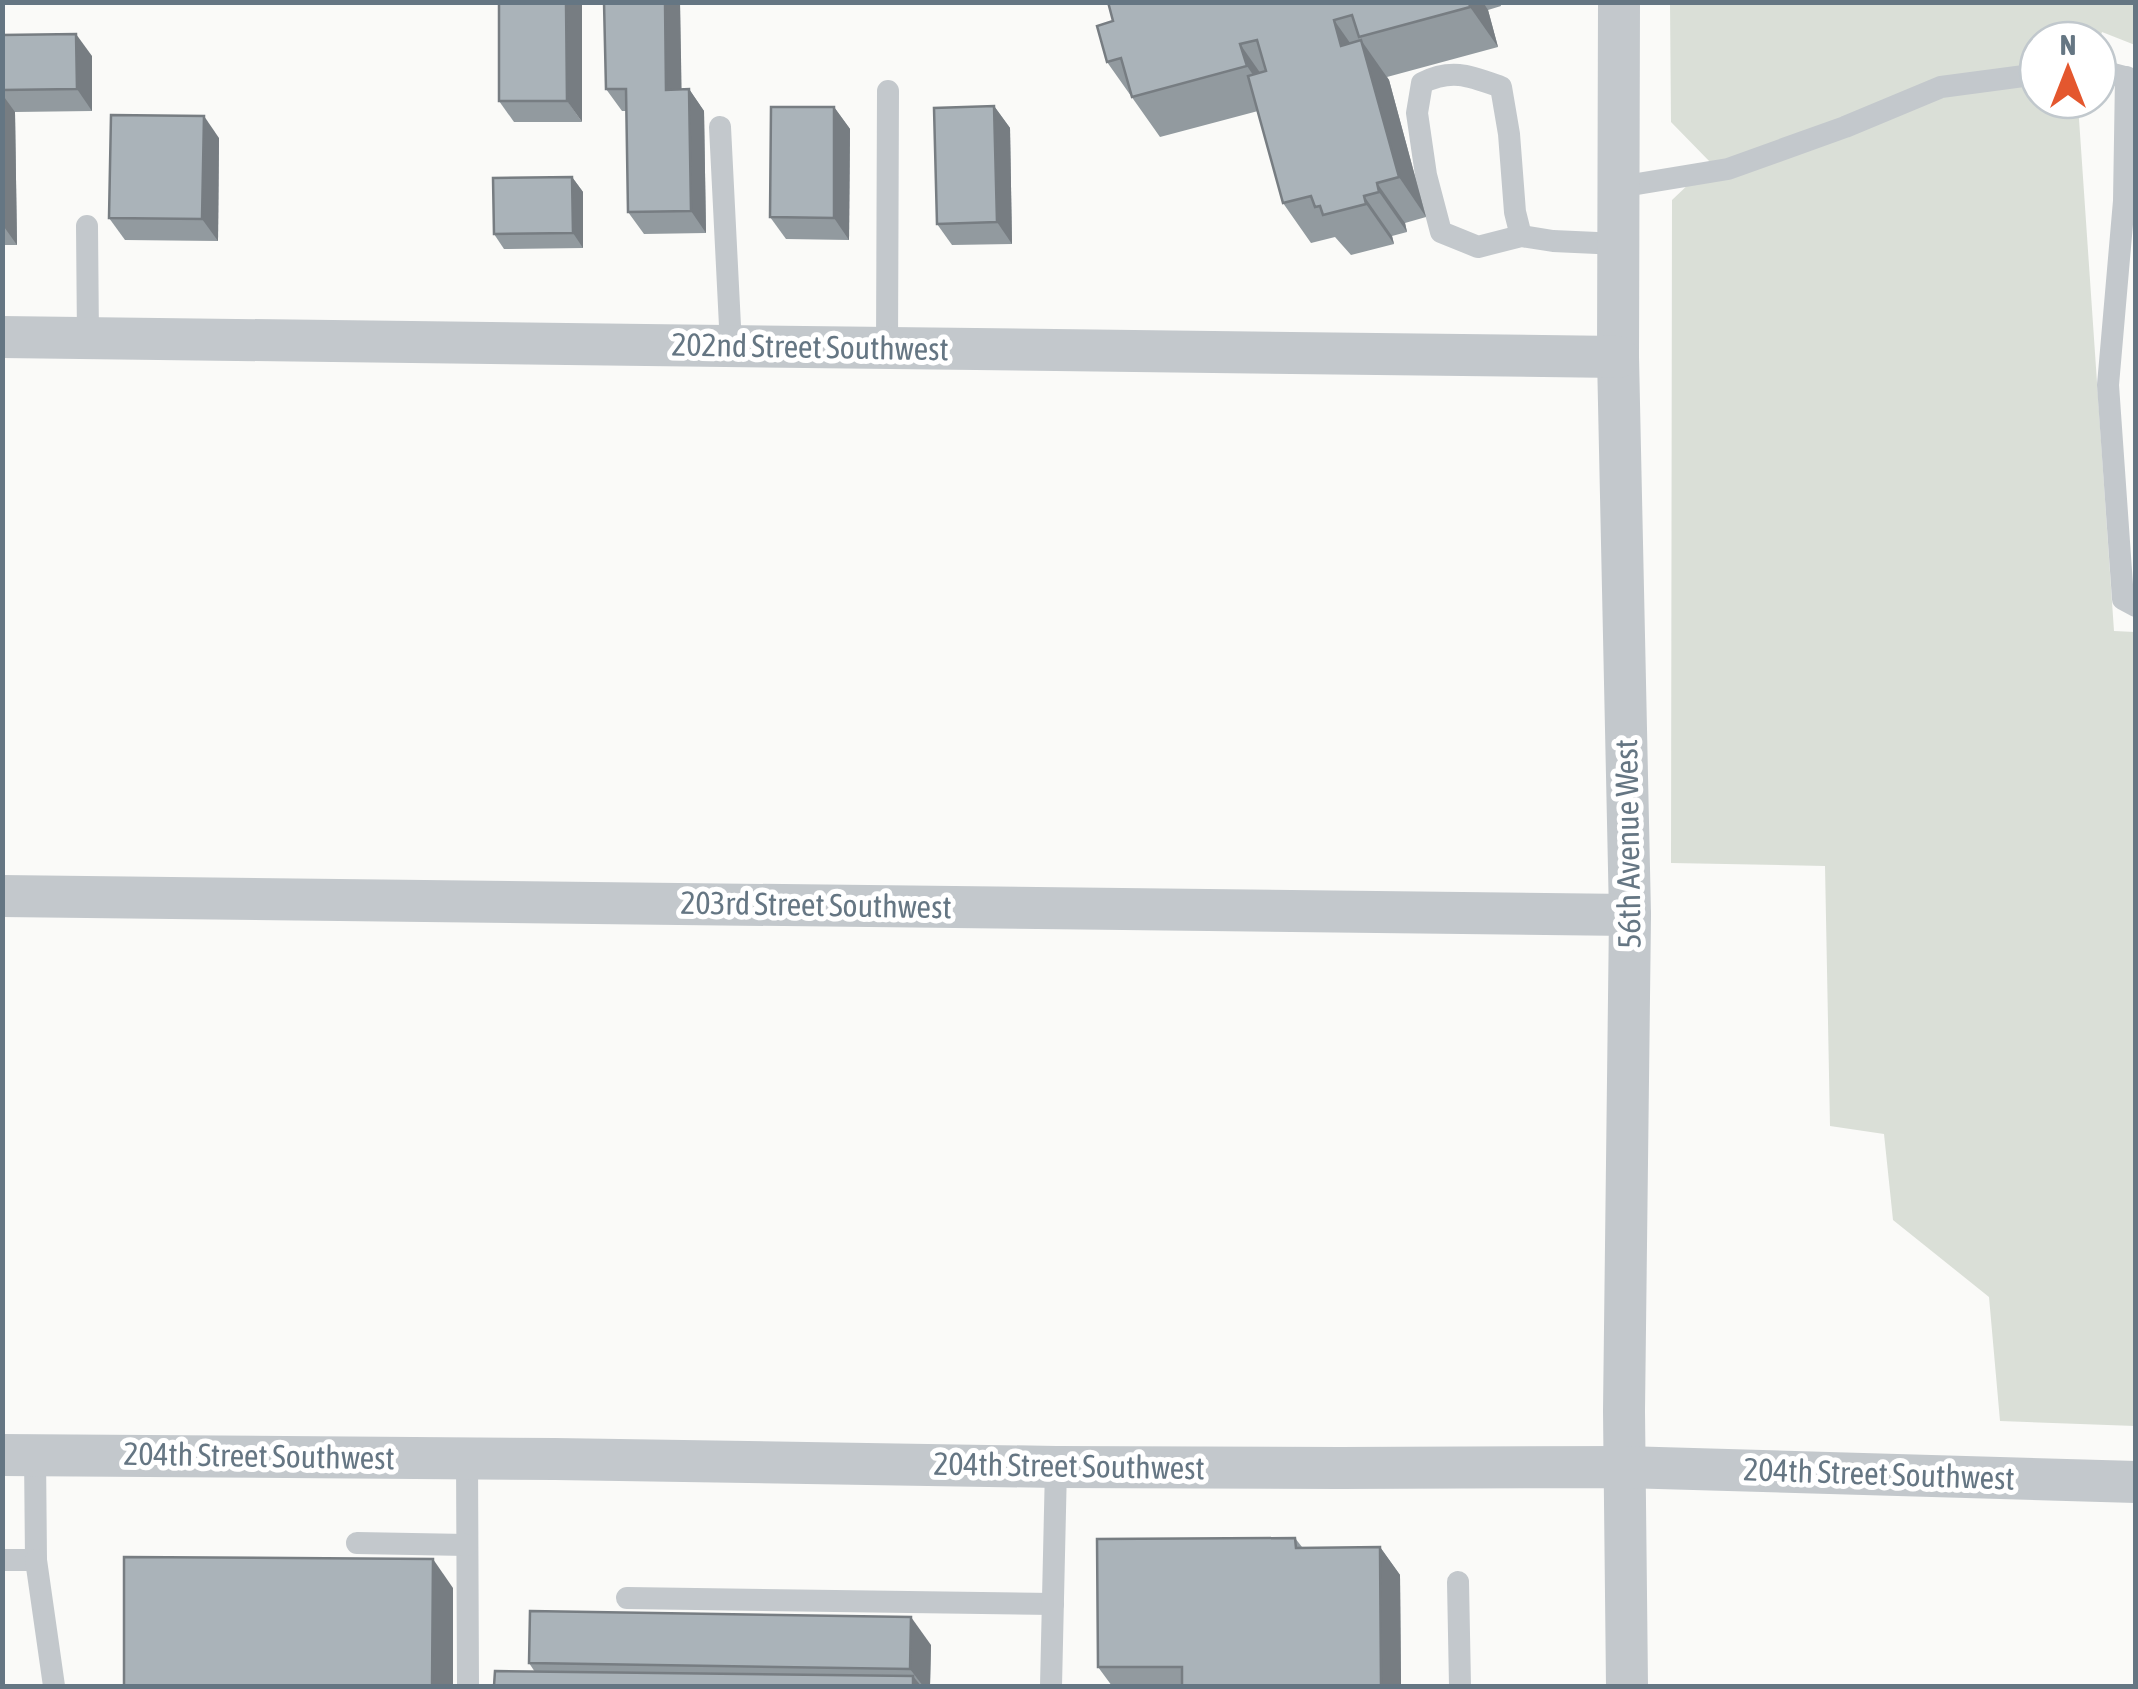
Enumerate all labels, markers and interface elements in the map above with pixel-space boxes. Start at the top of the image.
north arrow [2018,20,2118,120]
text: N [2060,29,2076,61]
street label: 202nd Street Southwest [671,326,949,367]
street label: 56th Avenue West [1607,739,1648,949]
street label: 203rd Street Southwest [680,884,952,925]
street label: 204th Street Southwest [123,1435,395,1476]
street label: 204th Street Southwest [933,1445,1205,1486]
street label: 204th Street Southwest [1743,1450,2015,1497]

